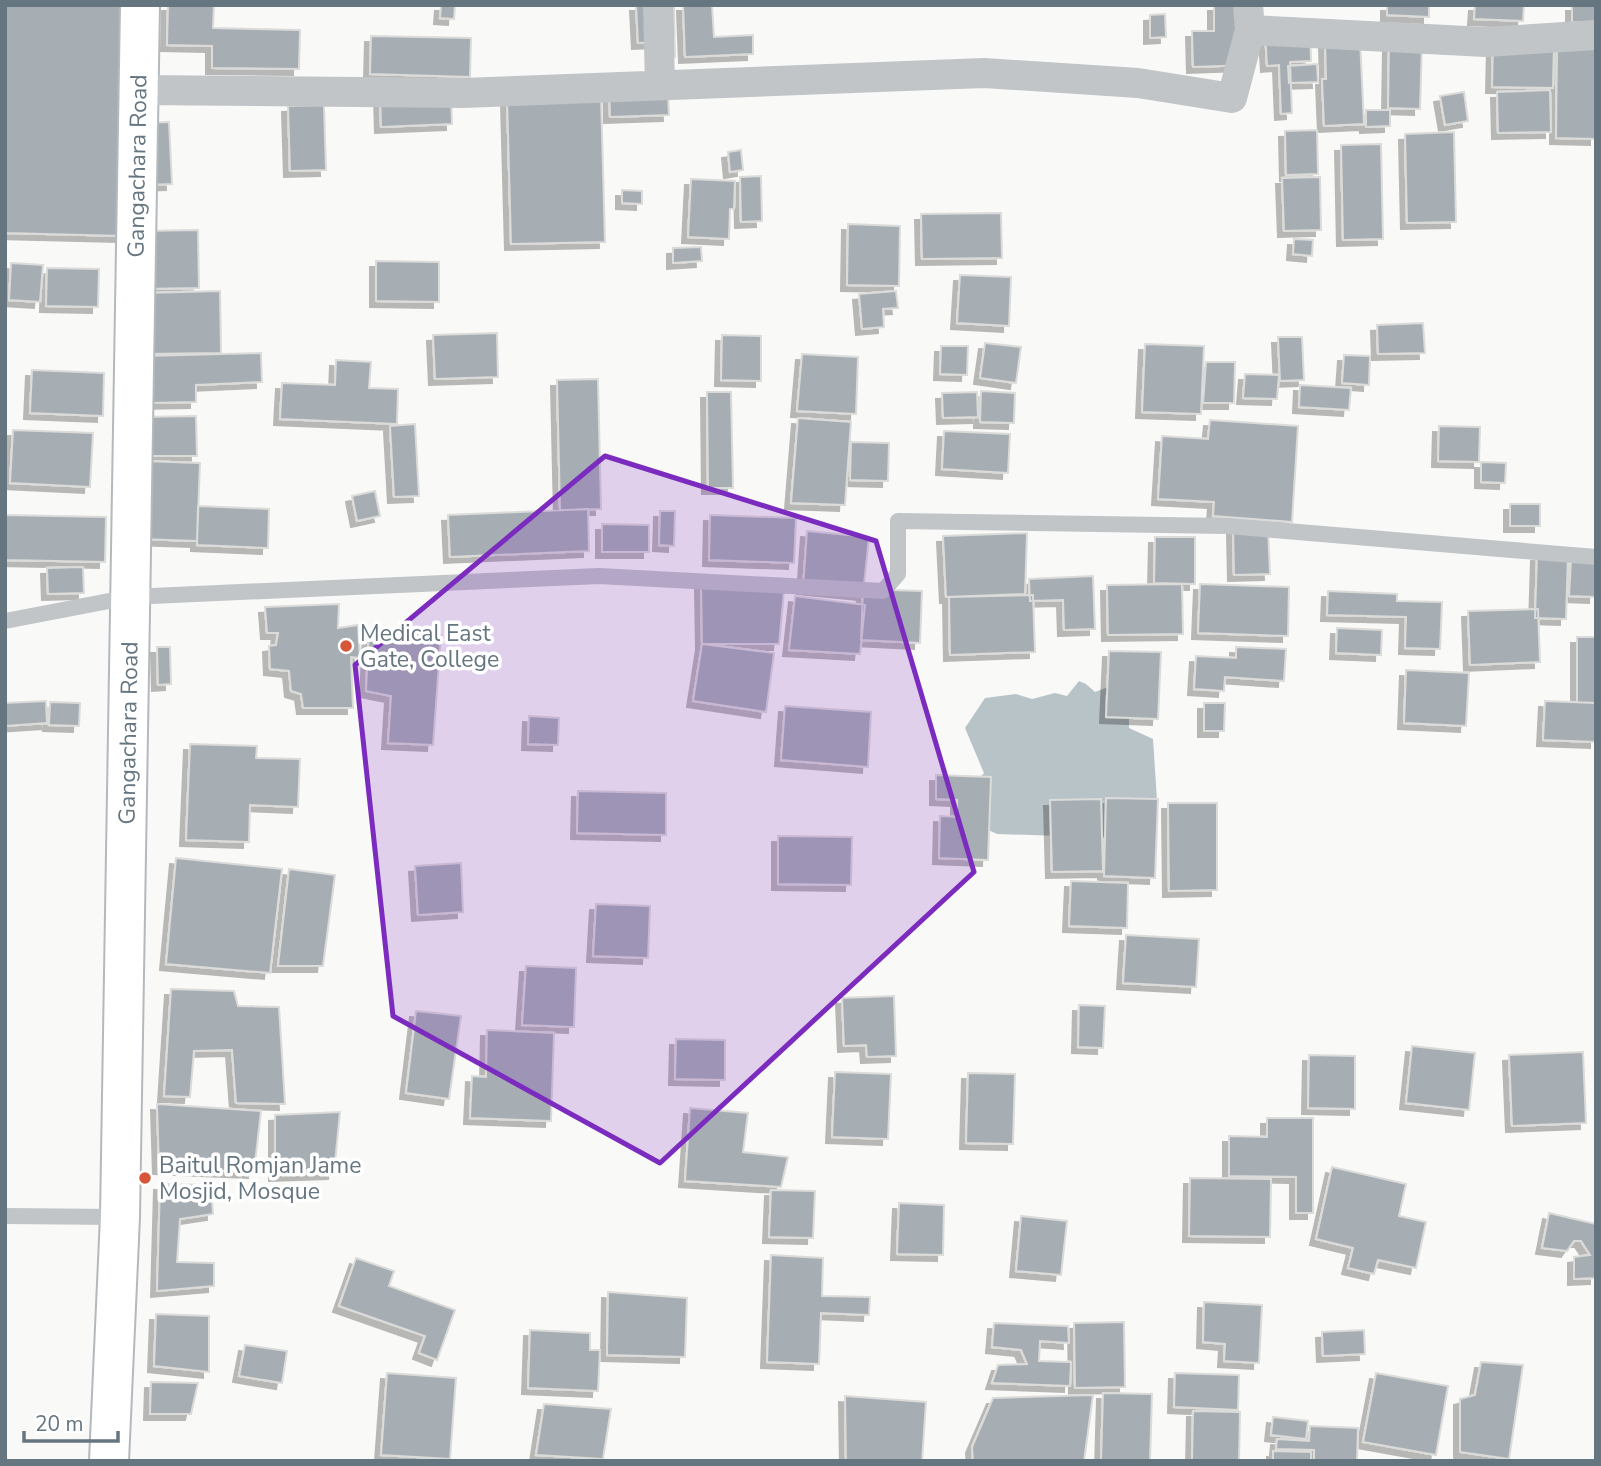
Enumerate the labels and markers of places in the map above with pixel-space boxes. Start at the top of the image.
place label: Medical East Gate, College [360,618,499,675]
marker: Medical East Gate, College [338,638,354,654]
place label: Baitul Romjan Jame Mosjid, Mosque [159,1150,362,1207]
marker: Baitul Romjan Jame Mosjid, Mosque [137,1170,153,1186]

